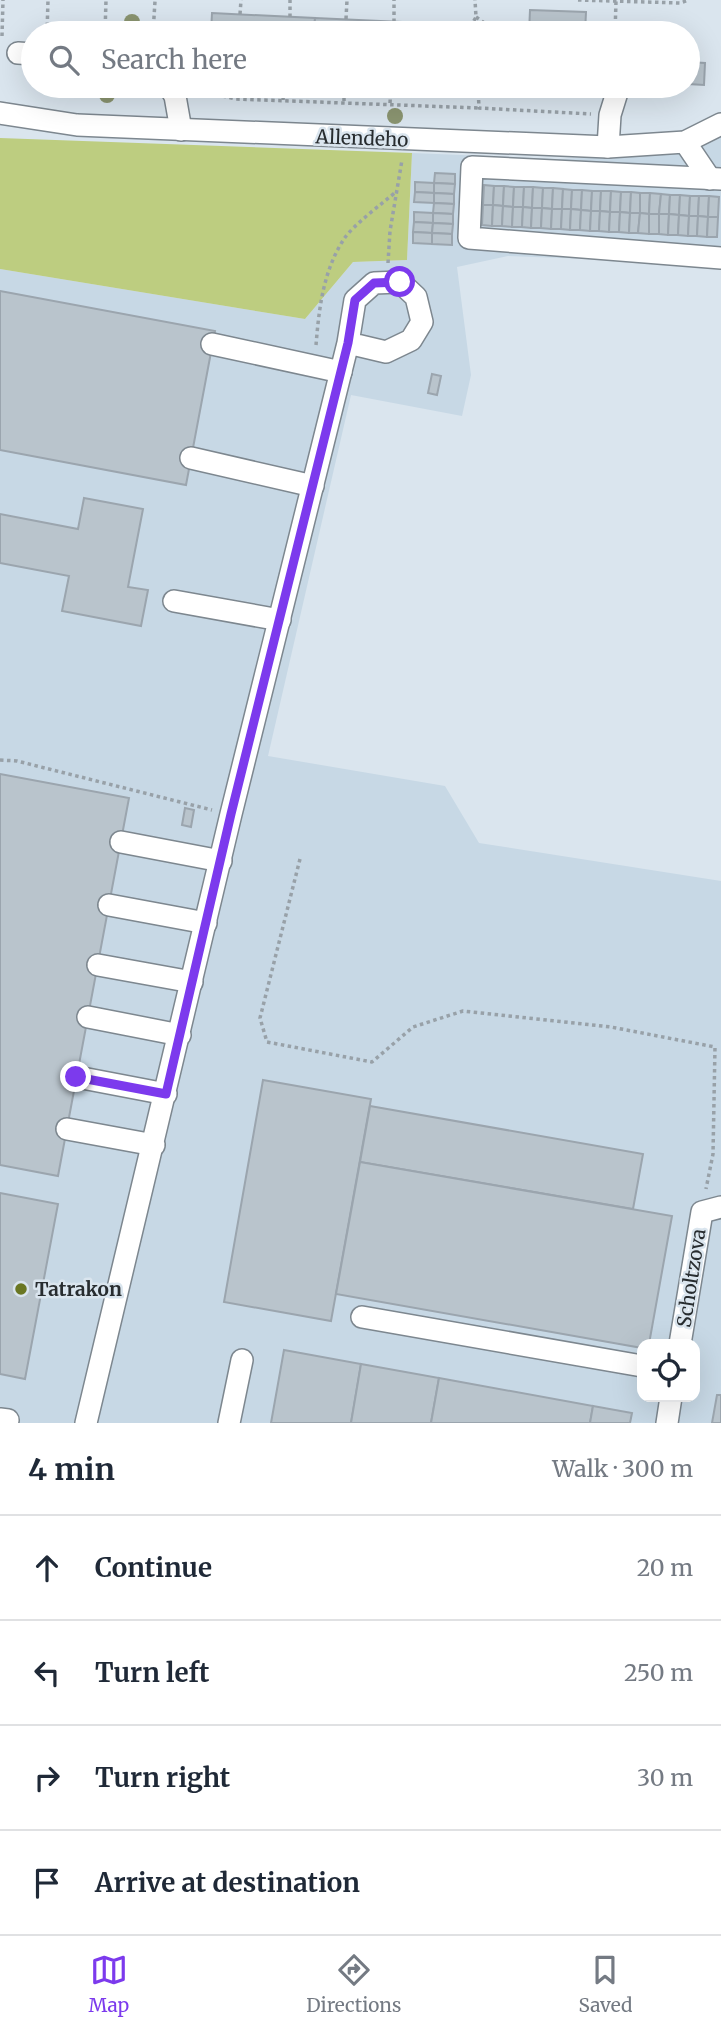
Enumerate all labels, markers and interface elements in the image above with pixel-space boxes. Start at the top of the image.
search box [21,21,700,98]
icon: search [45,41,83,79]
text: Search here [101,43,247,76]
street label: Allendeho [314,124,409,152]
route start [384,266,415,297]
route end [60,1061,91,1092]
street label: Scholtzova [671,1227,711,1329]
place label: Tatrakon [35,1277,122,1301]
marker: Tatrakon [13,1281,29,1297]
map controls [637,1339,700,1402]
button: locate [637,1339,700,1402]
text: 4 min [28,1450,115,1488]
text: Walk · 300 m [552,1454,693,1483]
icon: ahead [28,1549,66,1587]
text: Continue [95,1551,212,1584]
text: 20 m [637,1553,693,1582]
icon: left [28,1654,66,1692]
text: Turn left [95,1656,209,1689]
text: 250 m [624,1658,693,1687]
icon: right [28,1759,66,1797]
text: Turn right [95,1761,230,1794]
text: 30 m [637,1763,693,1792]
icon: arrive [28,1864,66,1902]
text: Arrive at destination [95,1866,360,1899]
tab: Map [89,1951,129,2017]
tab: Directions [306,1951,401,2017]
tab: Saved [579,1951,632,2017]

